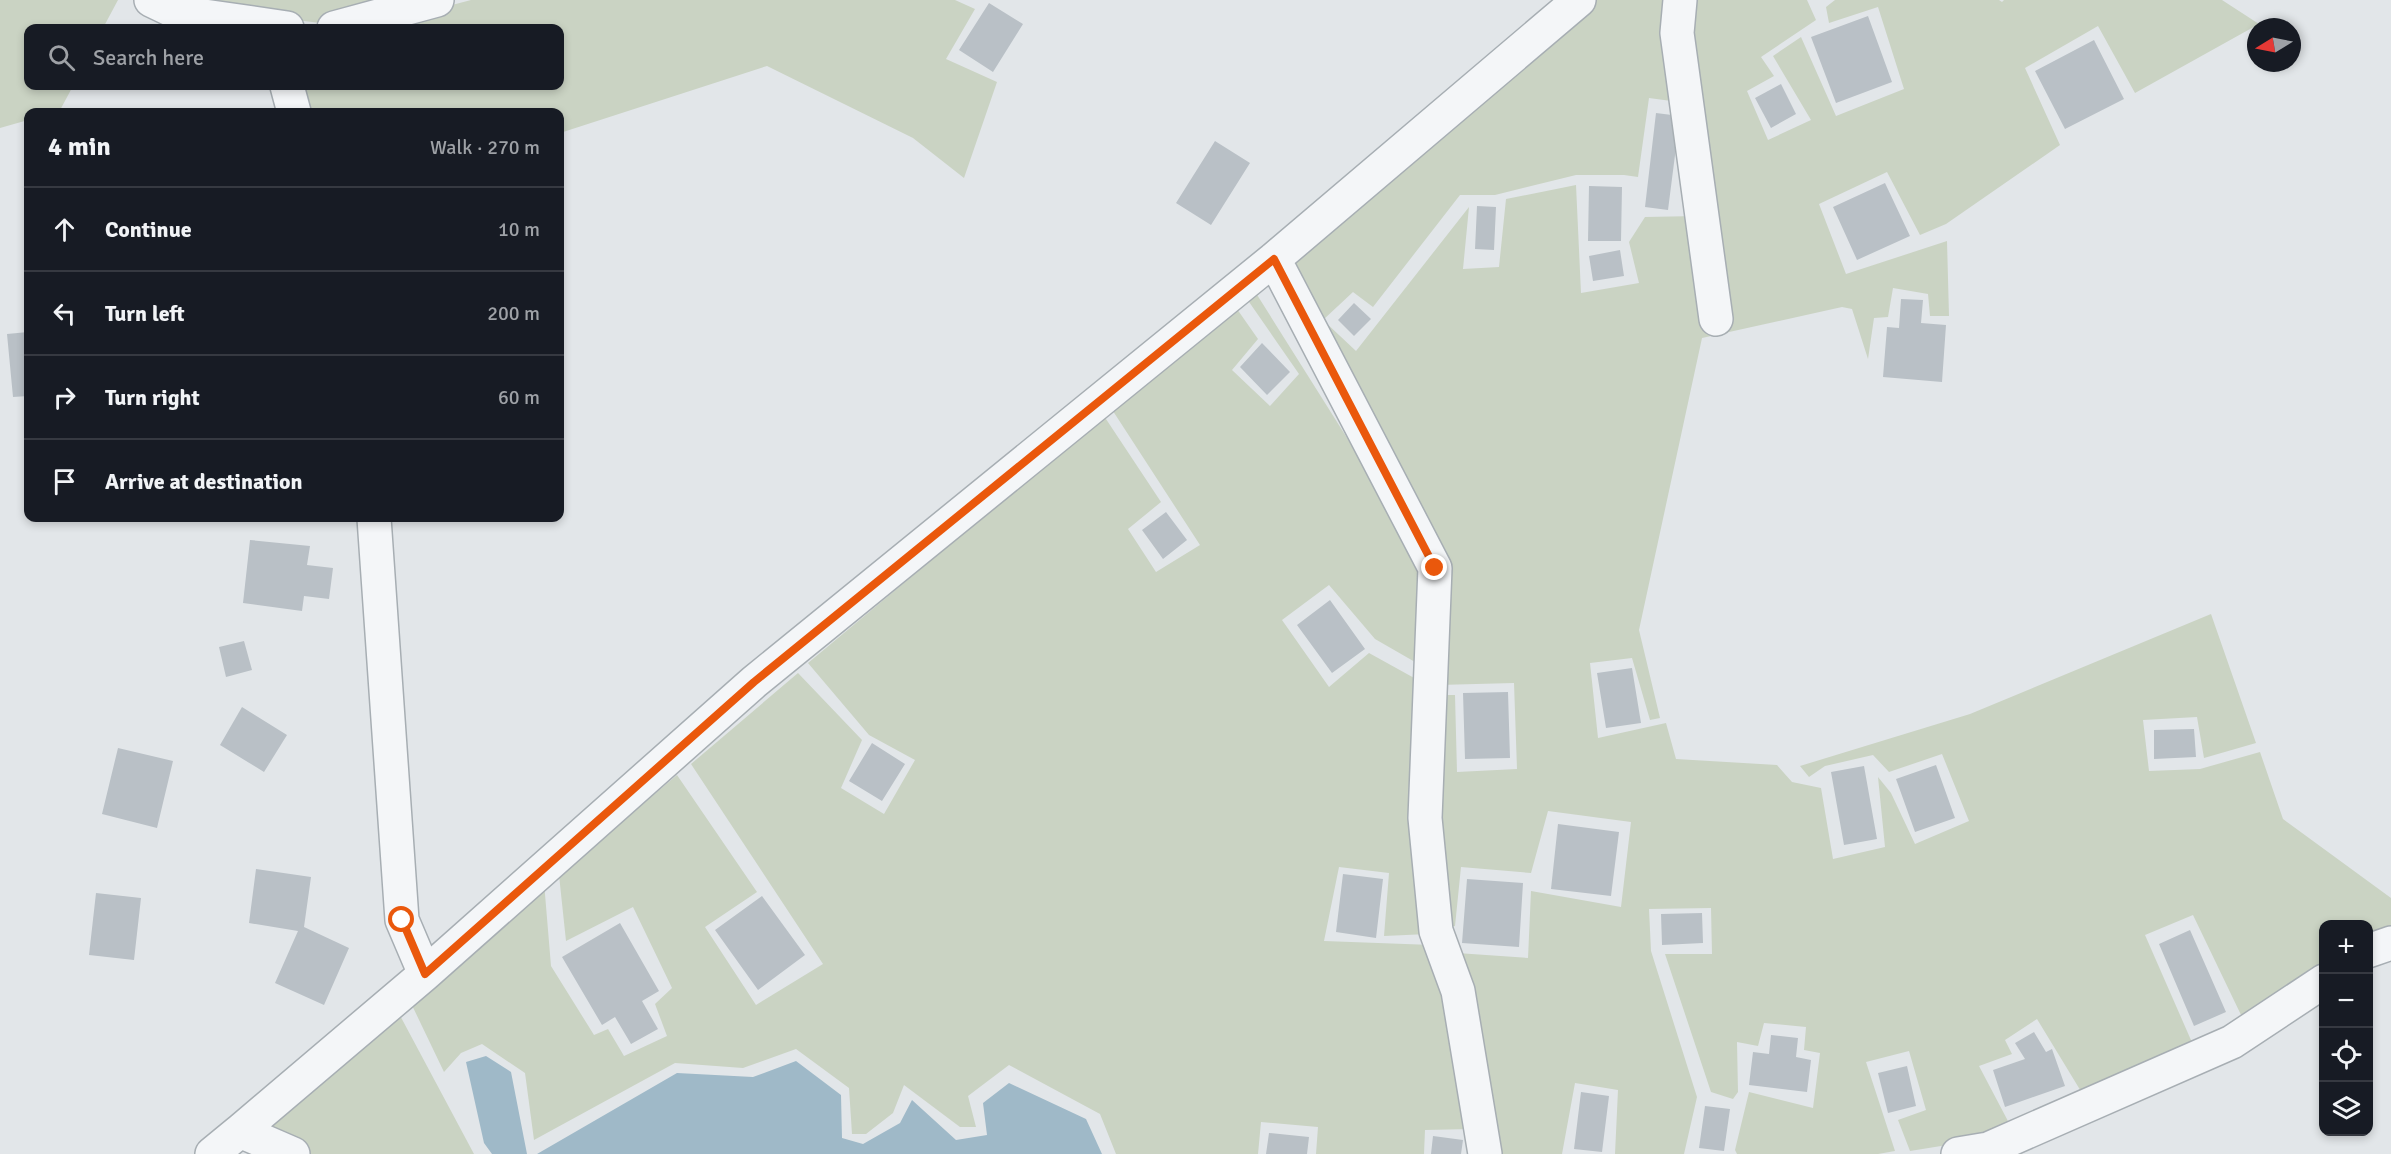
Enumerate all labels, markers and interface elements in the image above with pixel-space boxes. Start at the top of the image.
north arrow [2247,18,2301,72]
search box [24,24,564,90]
icon: search [45,41,78,74]
text: Search here [93,44,204,71]
text: 4 min [48,131,111,163]
text: Walk · 270 m [430,135,540,160]
icon: ahead [48,213,81,246]
text: Continue [105,216,192,243]
text: 10 m [498,217,540,242]
icon: left [48,297,81,330]
text: Turn left [105,300,185,327]
text: 200 m [487,301,540,326]
icon: right [48,381,81,414]
text: Turn right [105,384,200,411]
text: 60 m [498,385,540,410]
icon: arrive [48,465,81,498]
text: Arrive at destination [105,468,302,495]
route end [1421,554,1447,580]
route start [388,906,414,932]
map controls [2319,920,2373,1136]
button: + [2319,920,2373,974]
button: − [2319,974,2373,1028]
button: locate [2319,1028,2373,1082]
button: layers [2319,1082,2373,1136]

